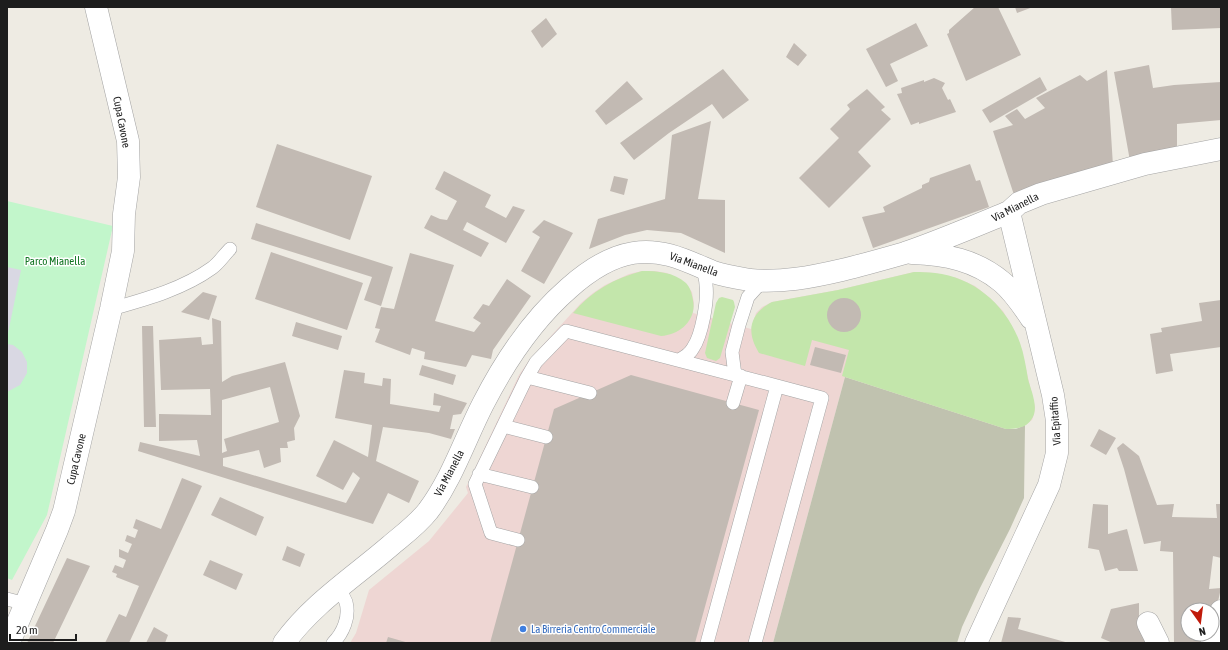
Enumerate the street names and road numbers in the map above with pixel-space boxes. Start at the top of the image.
street label: Cupa Cavone [111,95,133,149]
street label: Via Mianella [990,190,1040,224]
street label: Via Mianella [668,250,720,278]
street label: Via Epitaffio [1047,396,1063,446]
street label: Cupa Cavone [64,432,88,486]
street label: Via Mianella [432,448,466,498]

